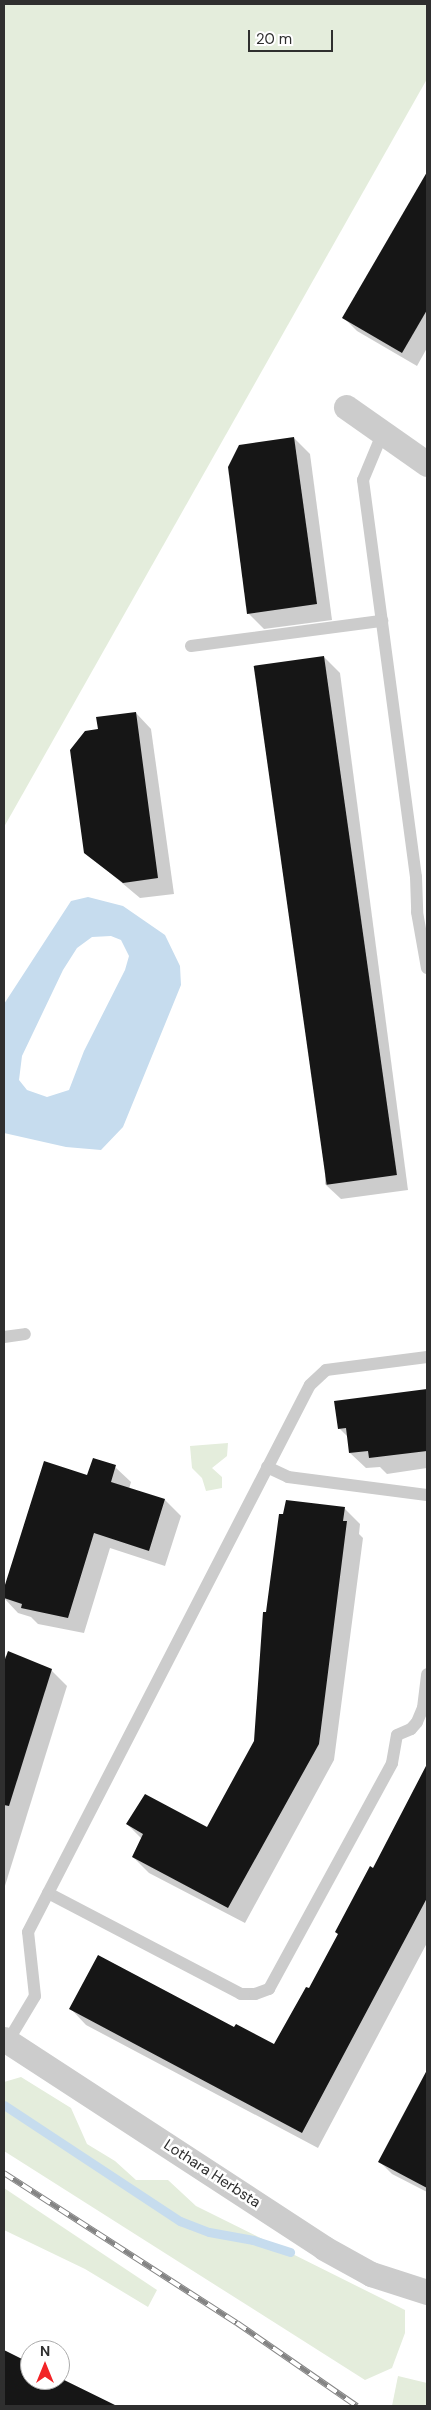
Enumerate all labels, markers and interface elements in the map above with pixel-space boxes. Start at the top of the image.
scale bar [251,20,336,52]
text: 20 m [256,29,292,49]
street label: Lothara Herbsta [160,2136,264,2212]
north arrow [20,2340,70,2390]
text: N [40,2342,50,2360]

